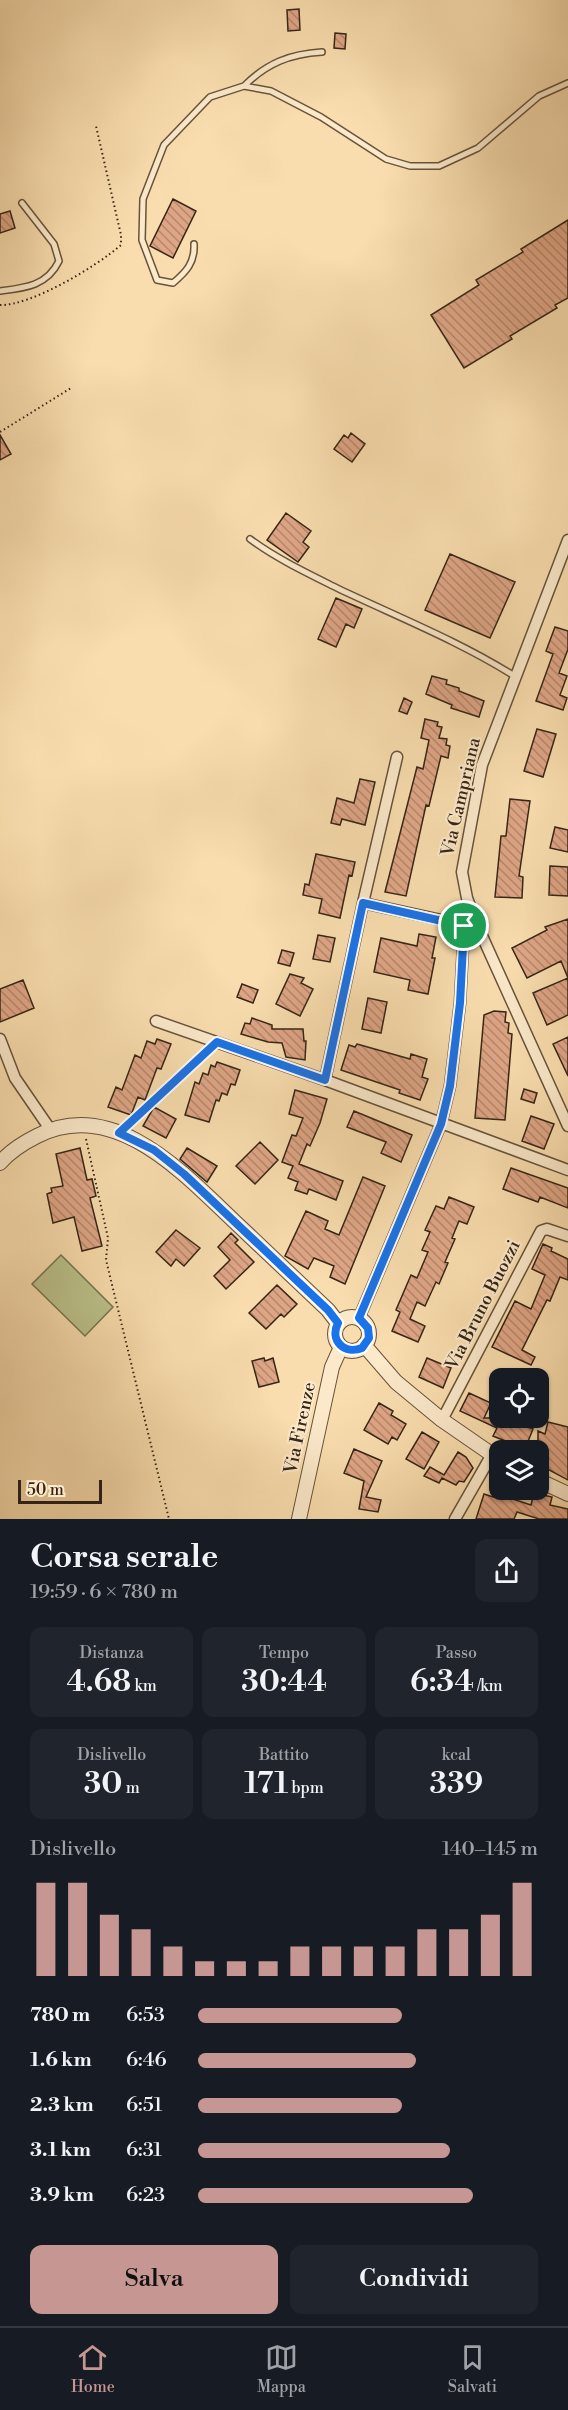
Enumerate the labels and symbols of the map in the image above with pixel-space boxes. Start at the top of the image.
street label: Via Campriana [436,735,486,860]
pin [438,900,489,951]
street label: Via Bruno Buozzi [440,1236,526,1375]
street label: Via Firenze [279,1380,321,1477]
scale bar [18,1477,102,1504]

